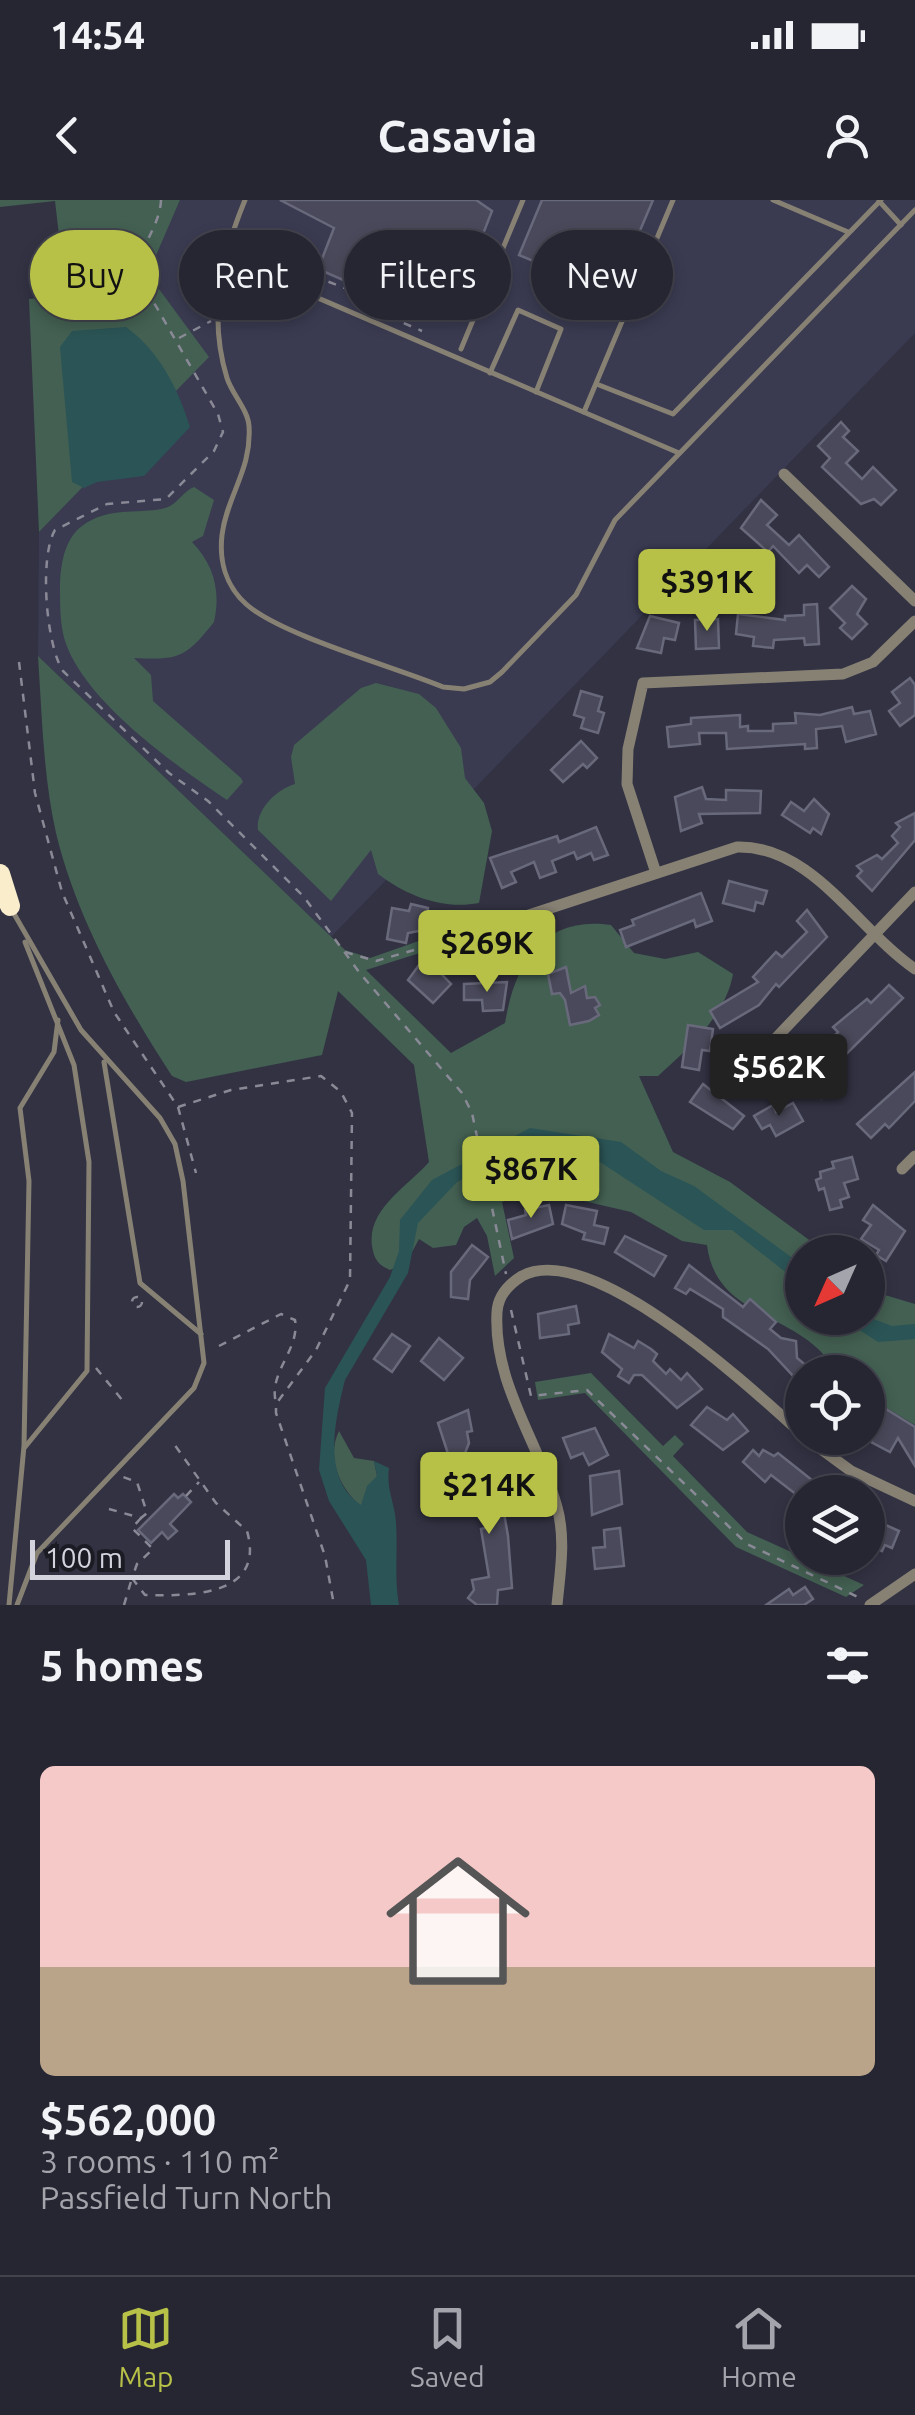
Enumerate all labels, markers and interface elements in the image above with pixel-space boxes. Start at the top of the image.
text: 14:54 [50,14,145,56]
icon: back [40,108,95,163]
icon: person [820,108,875,163]
text: Casavia [378,110,537,161]
chip: Buy [30,230,159,320]
chip: Rent [179,230,324,320]
chip: Filters [344,230,511,320]
chip: New [531,230,673,320]
pin: $391K [637,549,777,634]
text: $391K [660,563,754,599]
pin: $269K [417,910,557,995]
text: $269K [440,924,534,960]
pin: $562K [709,1034,849,1119]
text: $562K [732,1048,826,1084]
pin: $867K [461,1136,601,1221]
text: $867K [484,1150,578,1186]
north arrow [785,1235,885,1335]
map controls [785,1235,885,1575]
button: locate [785,1355,885,1455]
pin: $214K [419,1452,559,1537]
text: $214K [442,1466,536,1502]
button: layers [785,1475,885,1575]
scale bar [30,1535,230,1580]
text: 100 m [45,1542,123,1573]
icon: filters [820,1638,875,1693]
text: 5 homes [40,1642,204,1689]
icon: home [368,1831,548,2011]
text: $562,000 [40,2096,216,2143]
text: 3 rooms · 110 m² [40,2143,280,2179]
text: Passfield Turn North [40,2179,333,2215]
tab: Map [118,2301,173,2392]
tab: Saved [410,2301,485,2392]
tab: Home [721,2301,797,2392]

